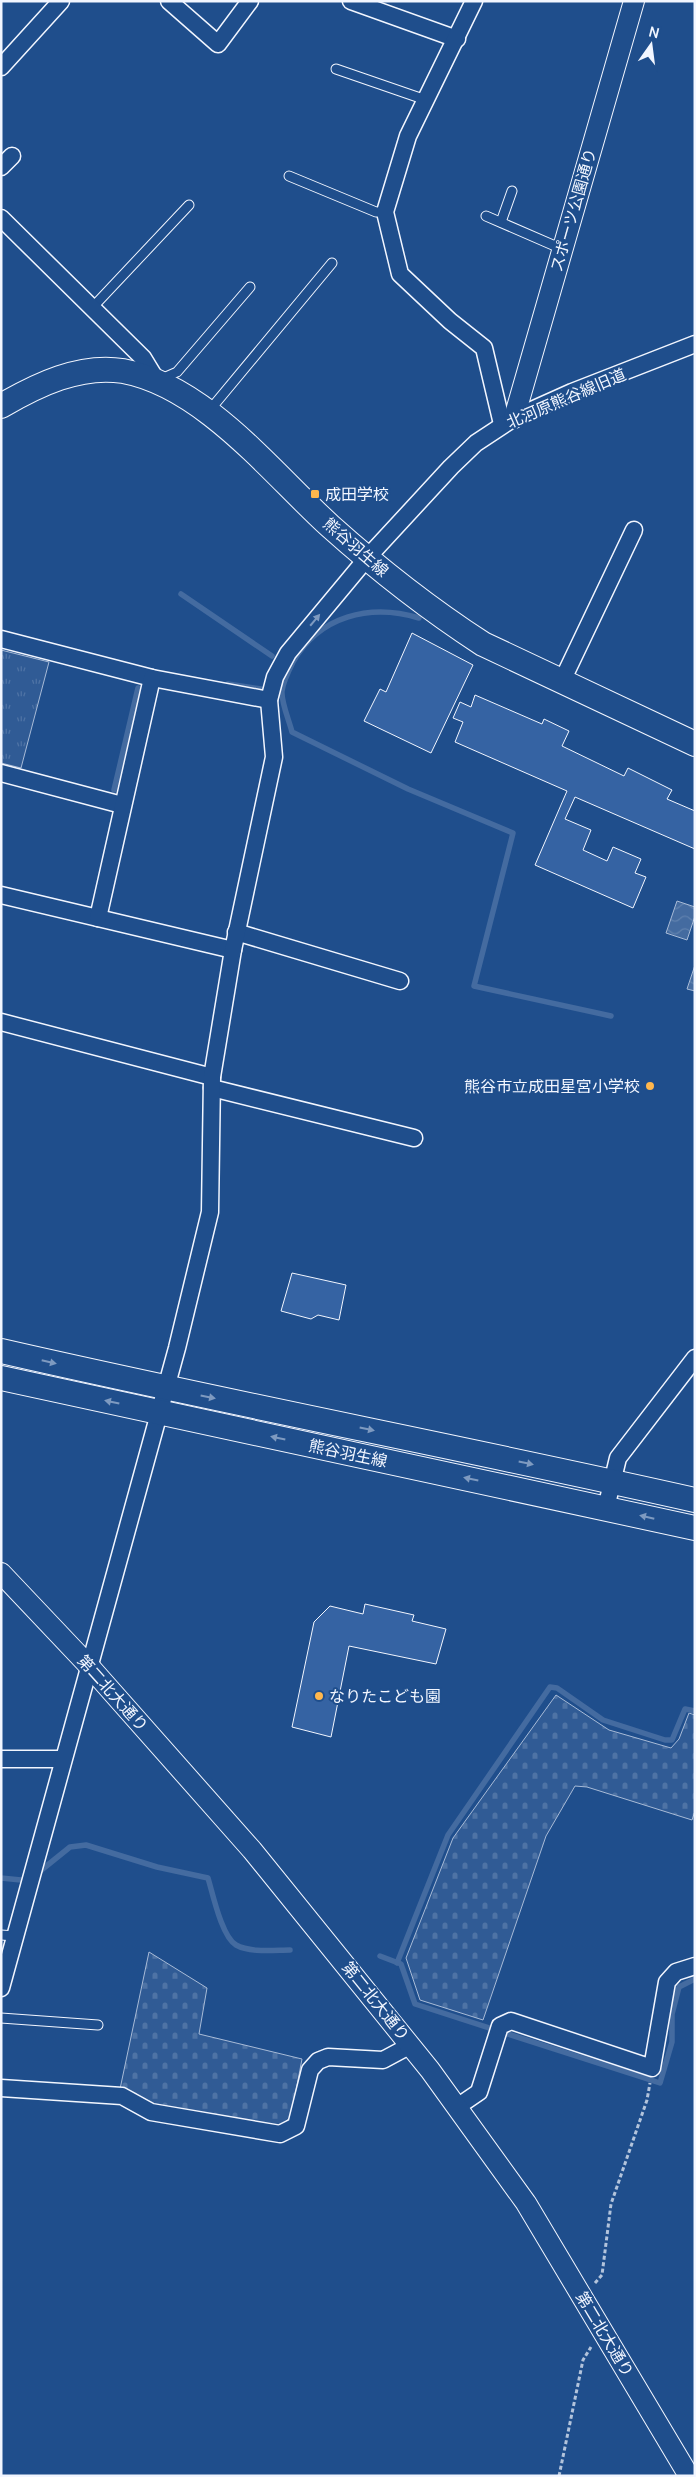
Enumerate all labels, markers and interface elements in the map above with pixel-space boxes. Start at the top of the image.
north arrow [626,20,676,70]
text: N [647,21,661,42]
street label: スポーツ公園通り [545,146,601,274]
street label: 北河原熊谷線旧道 [503,363,629,433]
place label: 成田学校 [325,483,389,505]
marker: 成田学校 [309,488,321,500]
street label: 熊谷羽生線 [319,512,393,582]
one-way arrow [310,614,321,627]
place label: 熊谷市立成田星宮小学校 [464,1075,640,1097]
marker: 熊谷市立成田星宮小学校 [644,1080,656,1092]
one-way arrow [41,1358,56,1366]
one-way arrow [200,1393,216,1401]
one-way arrow [104,1398,119,1406]
one-way arrow [359,1425,374,1433]
one-way arrow [271,1434,286,1442]
street label: 熊谷羽生線 [307,1434,389,1472]
one-way arrow [518,1459,533,1467]
one-way arrow [464,1475,479,1483]
one-way arrow [640,1513,655,1521]
street label: 第二北大通り [73,1650,153,1736]
place label: なりたこども園 [329,1685,441,1707]
marker: なりたこども園 [313,1690,325,1702]
street label: 第二北大通り [337,1957,415,2045]
street label: 第二北大通り [571,2287,639,2381]

